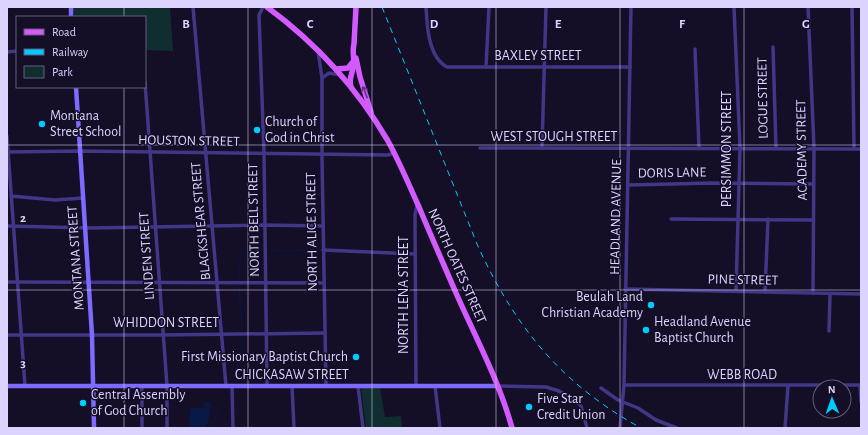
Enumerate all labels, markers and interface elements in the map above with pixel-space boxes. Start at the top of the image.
legend [16,16,146,88]
text: B [182,18,190,31]
text: C [307,18,314,31]
text: D [430,18,439,31]
text: E [555,18,562,31]
text: F [679,18,686,31]
text: G [802,18,810,31]
text: Road [52,26,76,38]
text: Railway [52,46,88,59]
street label: BAXLEY STREET [494,49,582,63]
street label: LOGUE STREET [755,57,771,139]
text: Park [52,66,73,78]
one-way arrow [361,87,369,99]
street label: PERSIMMON STREET [720,91,734,207]
street label: ACADEMY STREET [794,99,810,201]
place label: Montana Street School [50,109,121,139]
place label: Church of God in Christ [265,115,335,145]
marker: Montana Street School [37,119,47,129]
marker: Church of God in Christ [252,125,262,135]
street label: WEST STOUGH STREET [491,130,618,144]
street label: HOUSTON STREET [138,133,240,149]
street label: HEADLAND AVENUE [608,159,624,275]
street label: BLACKSHEAR STREET [189,161,213,281]
street label: NORTH BELL STREET [246,163,262,277]
street label: DORIS LANE [638,165,707,181]
street label: NORTH ALICE STREET [304,172,320,292]
street label: MONTANA STREET [65,205,87,311]
street label: NORTH OATES STREET [425,206,489,326]
street label: LINDEN STREET [137,211,157,300]
text: 2 [20,212,26,225]
street label: NORTH LENA STREET [397,236,411,354]
street label: PINE STREET [707,272,779,288]
place label: Beulah Land Christian Academy [542,290,643,320]
marker: Beulah Land Christian Academy [646,300,656,310]
place label: Headland Avenue Baptist Church [654,315,751,345]
street label: WHIDDON STREET [113,316,219,330]
marker: Headland Avenue Baptist Church [641,325,651,335]
place label: First Missionary Baptist Church [181,350,348,364]
marker: First Missionary Baptist Church [351,352,361,362]
text: 3 [20,357,26,370]
street label: CHICKASAW STREET [235,368,349,382]
street label: WEBB ROAD [707,368,777,382]
north arrow [812,379,852,419]
text: N [828,384,836,395]
place label: Central Assembly of God Church [91,388,186,418]
place label: Five Star Credit Union [537,392,605,422]
marker: Central Assembly of God Church [78,398,88,408]
marker: Five Star Credit Union [524,402,534,412]

